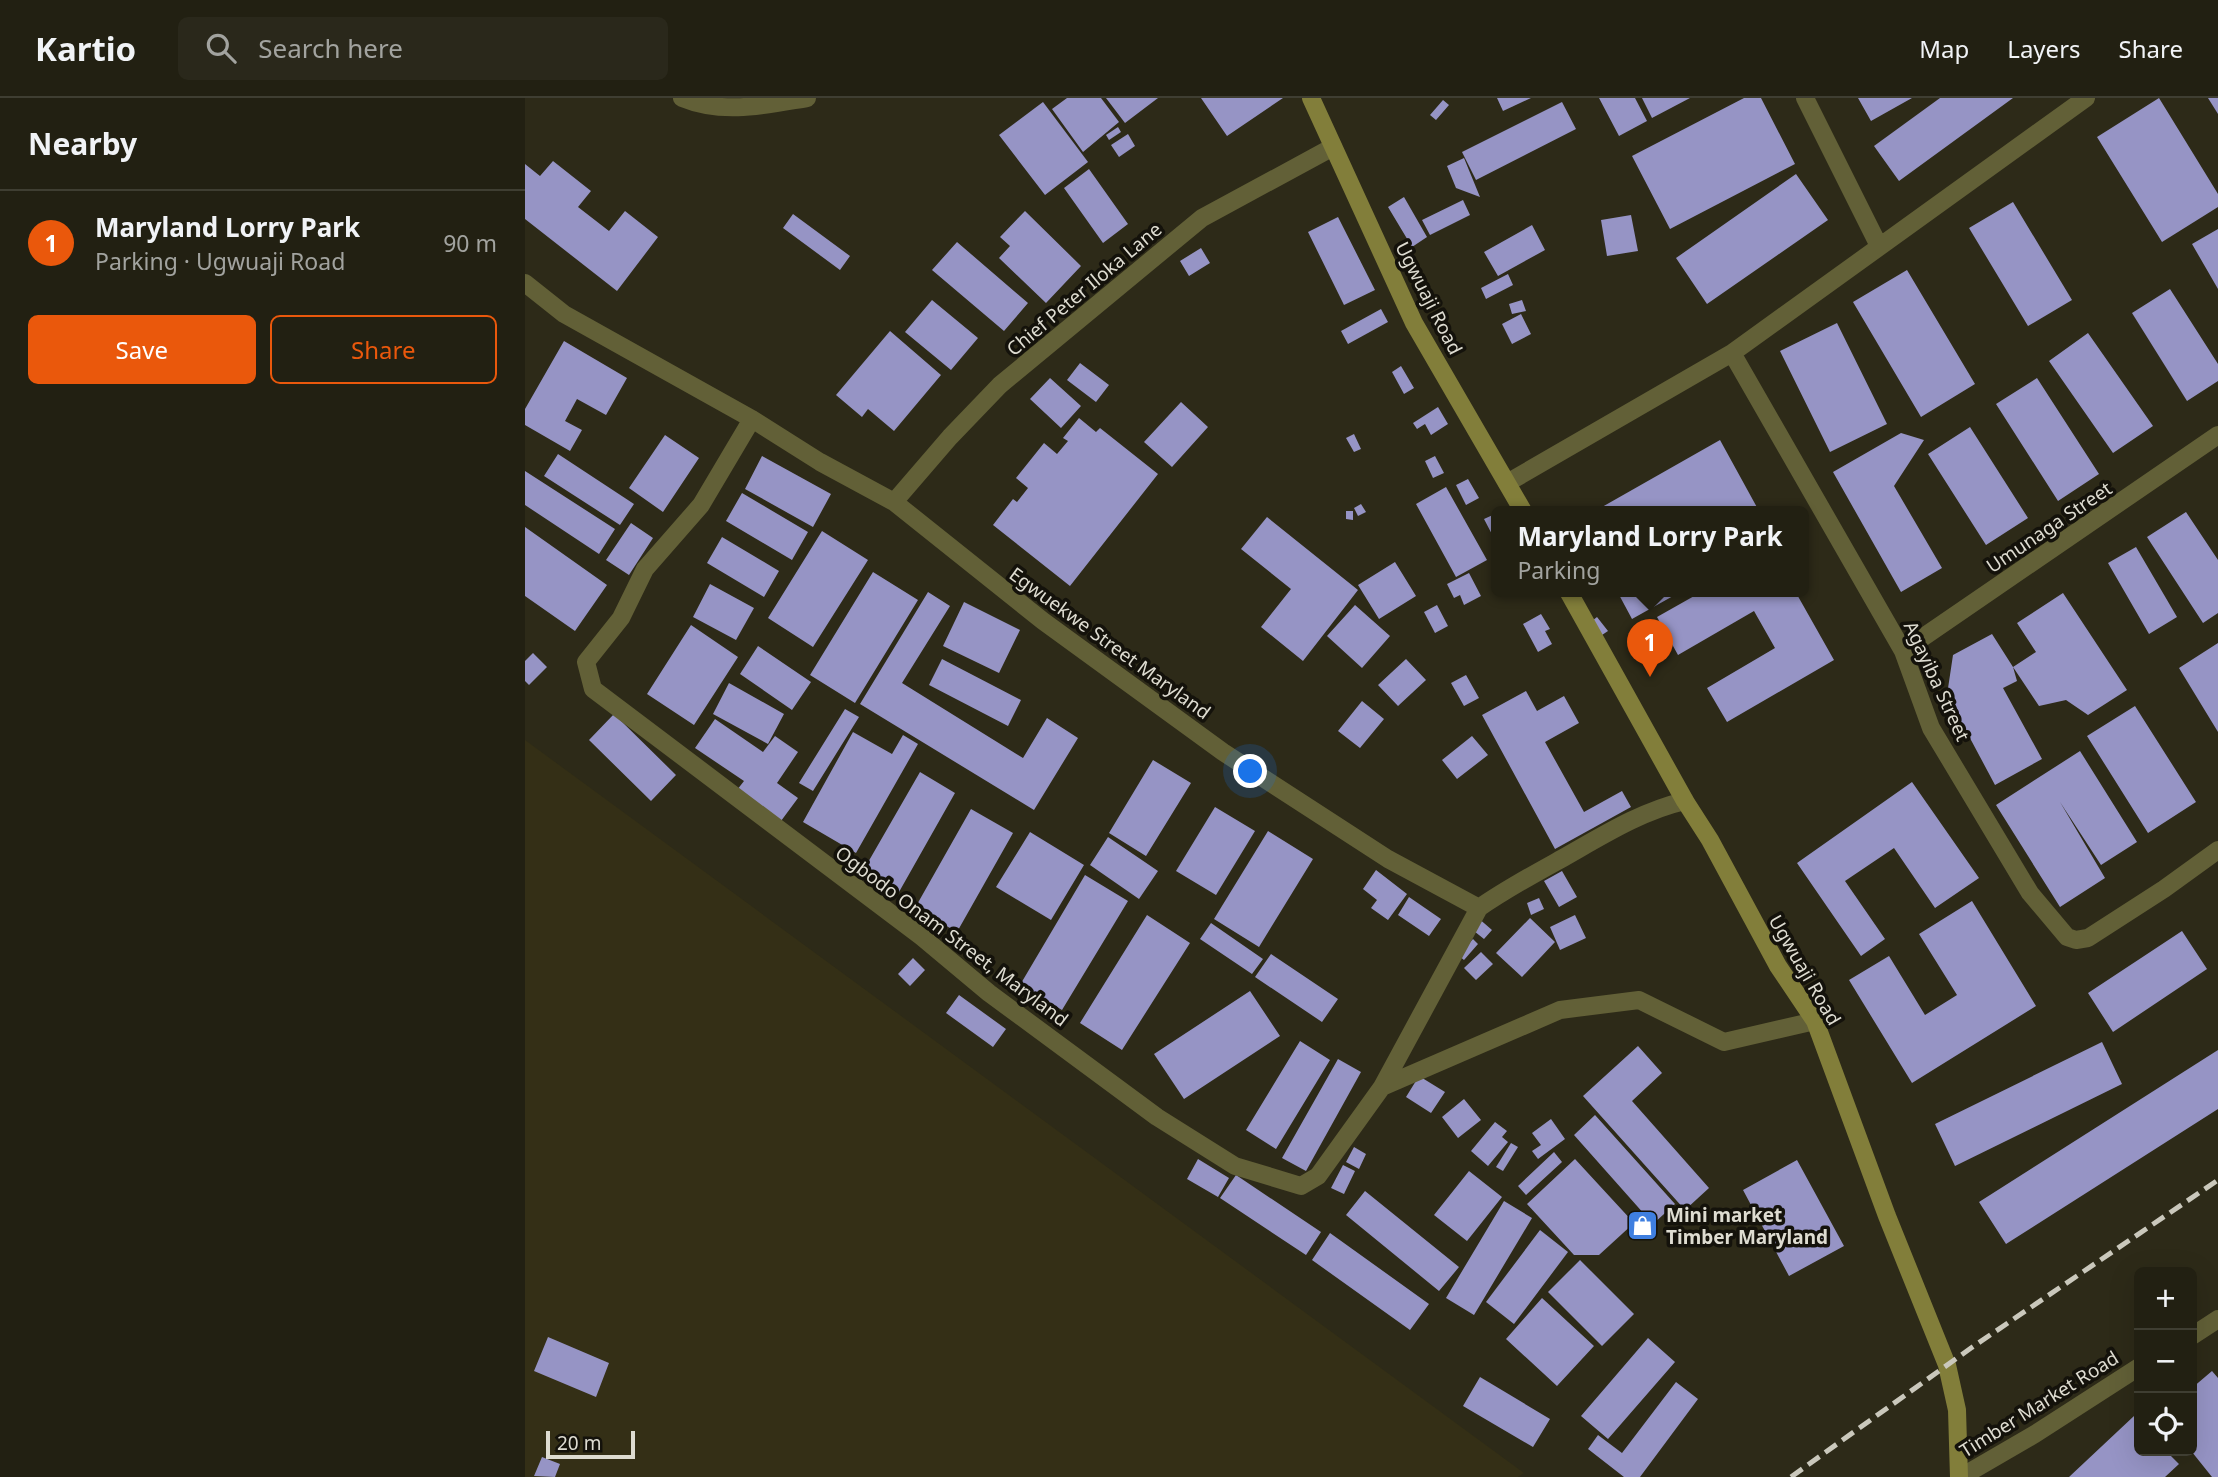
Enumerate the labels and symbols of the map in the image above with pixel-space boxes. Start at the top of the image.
street label: Chief Peter Iloka Lane [1001,216,1167,362]
street label: Ugwuaji Road [1389,237,1469,359]
street label: Umunaga Street [1981,475,2117,579]
street label: Egwuekwe Street Maryland [1004,561,1216,725]
street label: Agayiba Street [1898,617,1976,745]
pin: 1 [1627,619,1673,677]
your location [1233,754,1267,788]
street label: Ogbodo Onam Street, Maryland [830,840,1074,1032]
street label: Ugwuaji Road [1763,910,1847,1030]
place label: Mini market Timber Maryland [1666,1202,1828,1250]
shop icon: Mini market Timber Maryland [1626,1209,1660,1243]
street label: Timber Market Road [1955,1345,2123,1463]
scale bar [546,1428,635,1460]

